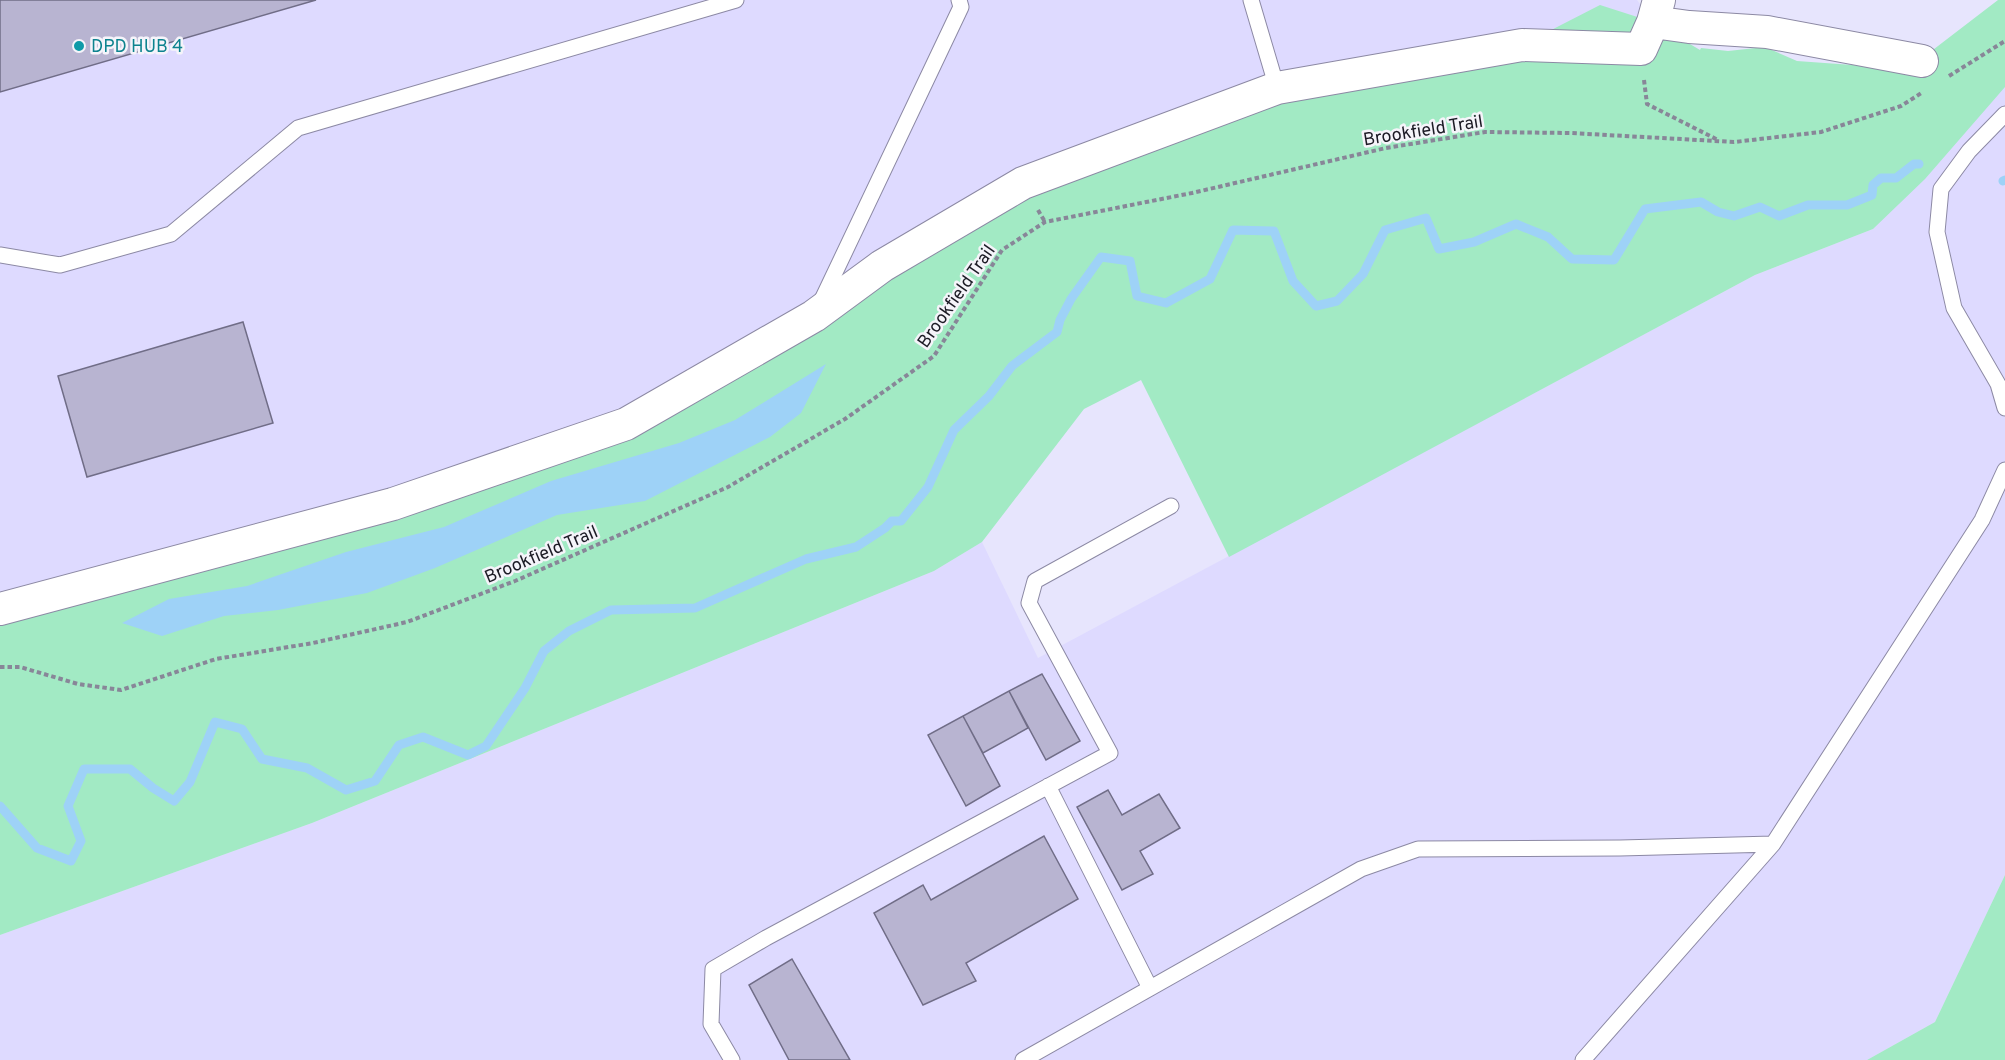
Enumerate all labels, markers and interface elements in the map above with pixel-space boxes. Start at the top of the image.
place label: DPD HUB 4 [91,36,183,59]
marker: DPD HUB 4 [72,39,86,53]
street label: Brookfield Trail [1362,111,1485,152]
street label: Brookfield Trail [913,241,1001,353]
street label: Brookfield Trail [481,521,602,590]

